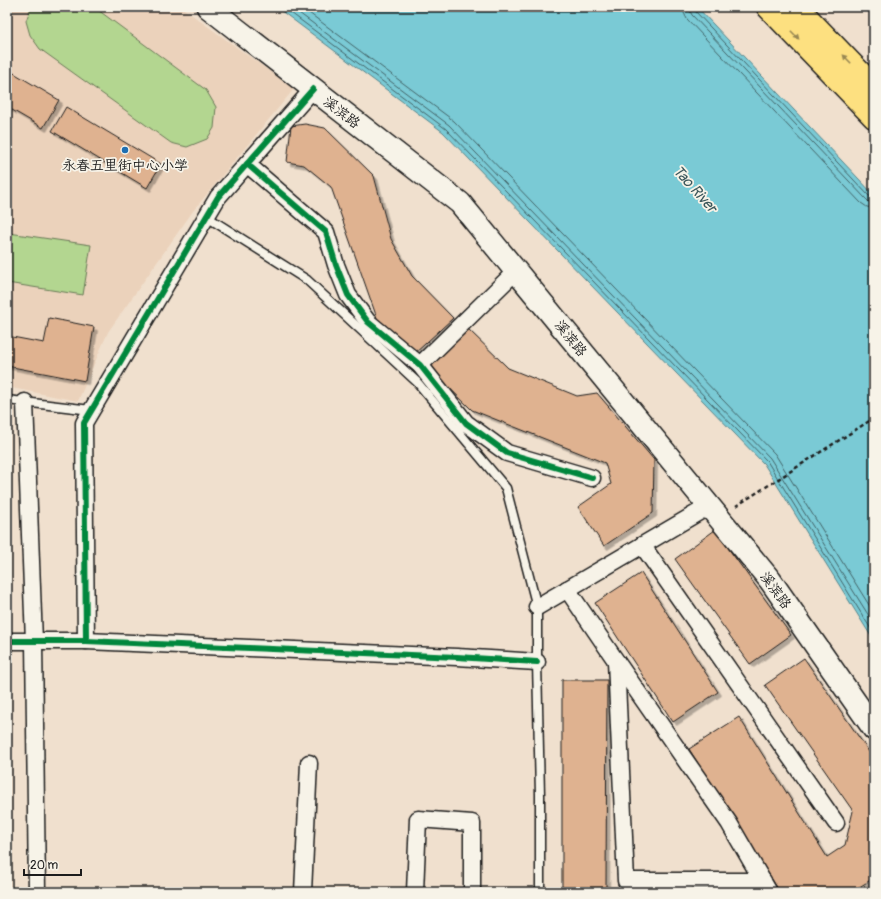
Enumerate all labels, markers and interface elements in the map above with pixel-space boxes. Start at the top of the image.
one-way arrow [791,30,800,40]
one-way arrow [842,54,852,64]
street label: 溪滨路 [320,93,363,132]
marker: 永春五里街中心小学 [120,145,130,155]
place label: 永春五里街中心小学 [62,157,188,174]
water label: Tao River [668,162,722,218]
street label: 溪滨路 [551,317,590,360]
street label: 溪滨路 [756,568,795,612]
scale bar [24,851,81,877]
text: 20 m [30,858,59,873]

